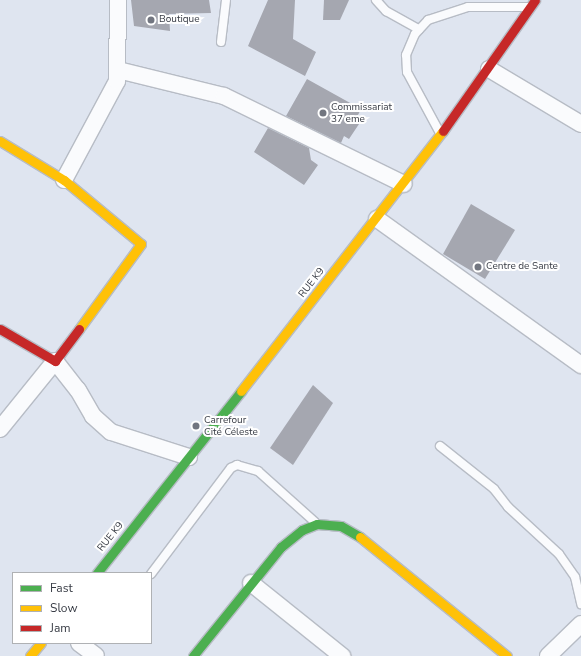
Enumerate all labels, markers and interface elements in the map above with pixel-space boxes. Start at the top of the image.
place label: Boutique [159,14,200,26]
marker: Boutique [146,15,156,25]
place label: Commissariat 37 eme [331,101,392,124]
marker: Commissariat 37 eme [318,108,328,118]
place label: Centre de Sante [486,261,558,273]
marker: Centre de Sante [473,262,483,272]
street label: RUE K9 [297,266,327,300]
place label: Carrefour Cité Céleste [204,414,258,438]
marker: Carrefour Cité Céleste [191,421,201,431]
street label: RUE K9 [95,520,127,554]
legend [12,572,152,644]
text: Fast [50,580,73,596]
text: Slow [50,600,78,616]
text: Jam [50,620,71,636]

